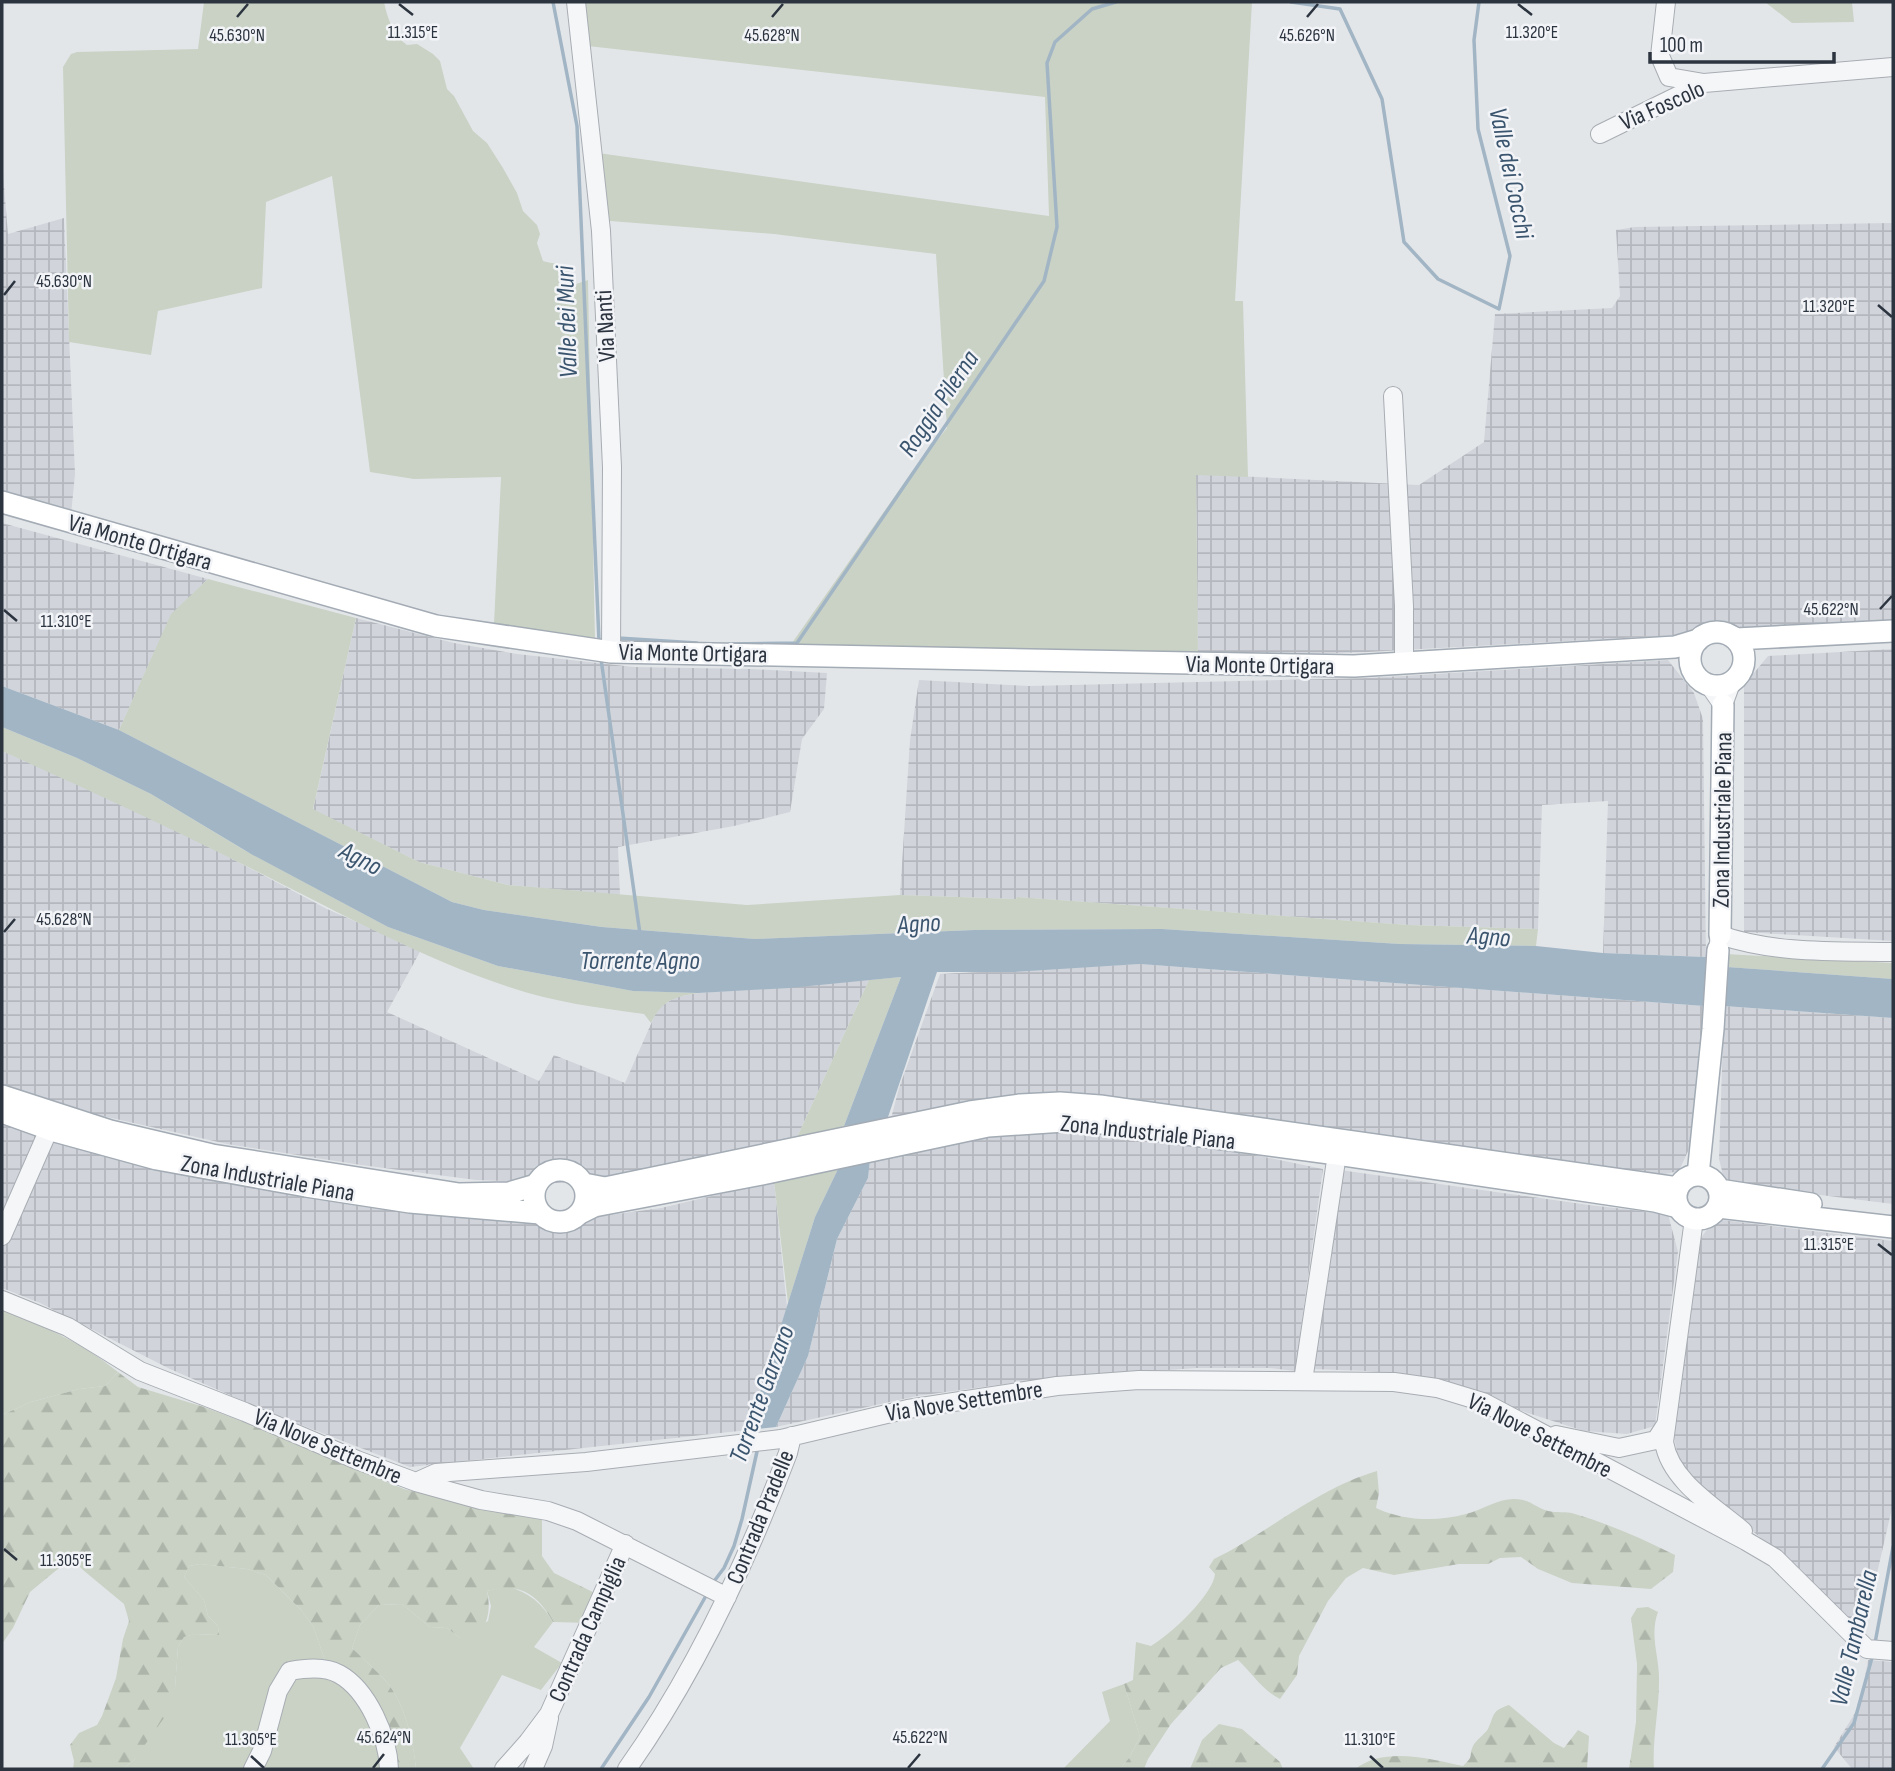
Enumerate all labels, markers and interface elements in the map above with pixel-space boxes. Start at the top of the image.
scale bar [1650,21,1834,65]
text: 11.315°E [388,22,438,43]
text: 11.320°E [1506,22,1558,43]
text: 45.630°N [209,25,265,46]
text: 45.628°N [744,25,800,46]
text: 45.626°N [1279,25,1335,46]
text: 100 m [1660,33,1703,58]
street label: Via Foscolo [1615,74,1709,137]
water label: Valle dei Cocchi [1482,105,1540,243]
water label: Valle dei Muri [550,264,585,379]
text: 45.630°N [36,271,92,292]
street label: Via Nanti [589,289,622,363]
text: 11.320°E [1803,296,1855,317]
water label: Roggia Pilerna [892,344,986,463]
street label: Via Monte Ortigara [64,508,215,577]
text: 45.622°N [1803,599,1859,620]
text: 11.310°E [40,611,92,632]
street label: Via Monte Ortigara [618,638,768,669]
street label: Via Monte Ortigara [1185,650,1335,681]
street label: Zona Industriale Piana [1706,732,1739,908]
water label: Agno [333,835,387,883]
water label: Agno [896,907,942,942]
text: 45.628°N [36,909,92,930]
water label: Agno [1465,920,1512,954]
water label: Torrente Agno [580,946,700,977]
street label: Zona Industriale Piana [1059,1109,1237,1156]
street label: Zona Industriale Piana [179,1149,357,1208]
text: 11.315°E [1804,1234,1854,1255]
water label: Torrente Garzaro [723,1321,802,1467]
street label: Via Nove Settembre [884,1375,1045,1428]
street label: Via Nove Settembre [1463,1387,1617,1484]
street label: Via Nove Settembre [249,1402,406,1491]
street label: Contrada Pradelle [720,1446,801,1588]
text: 11.305°E [40,1550,92,1571]
street label: Contrada Campiglia [542,1552,633,1707]
water label: Valle Tambarella [1824,1567,1885,1709]
text: 45.624°N [357,1727,411,1748]
text: 45.622°N [892,1727,948,1748]
text: 11.305°E [225,1729,277,1750]
text: 11.310°E [1344,1729,1396,1750]

